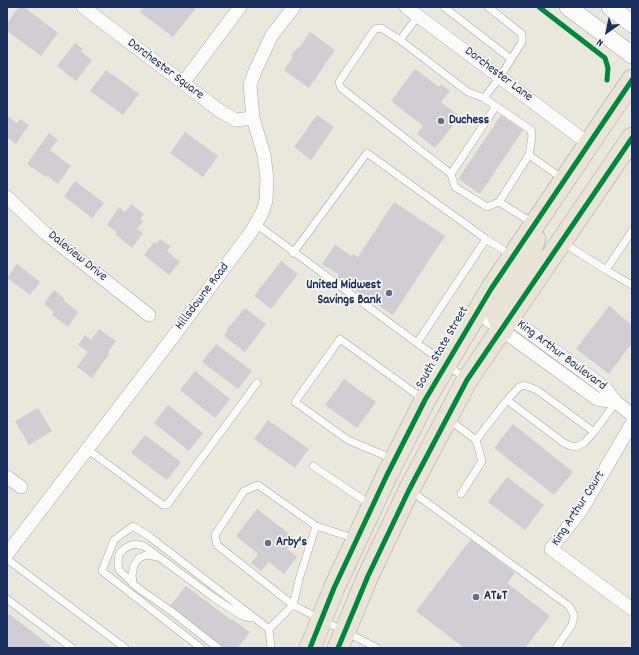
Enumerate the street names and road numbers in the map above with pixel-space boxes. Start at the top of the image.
street label: Dorchester Square [124,36,206,104]
street label: Dorchester Lane [461,44,535,106]
street label: Daleview Drive [44,228,110,286]
street label: Hillsdowne Road [173,260,233,334]
street label: South State Street [413,304,473,392]
street label: King Arthur Boulevard [513,317,609,395]
street label: King Arthur Court [549,468,609,550]

